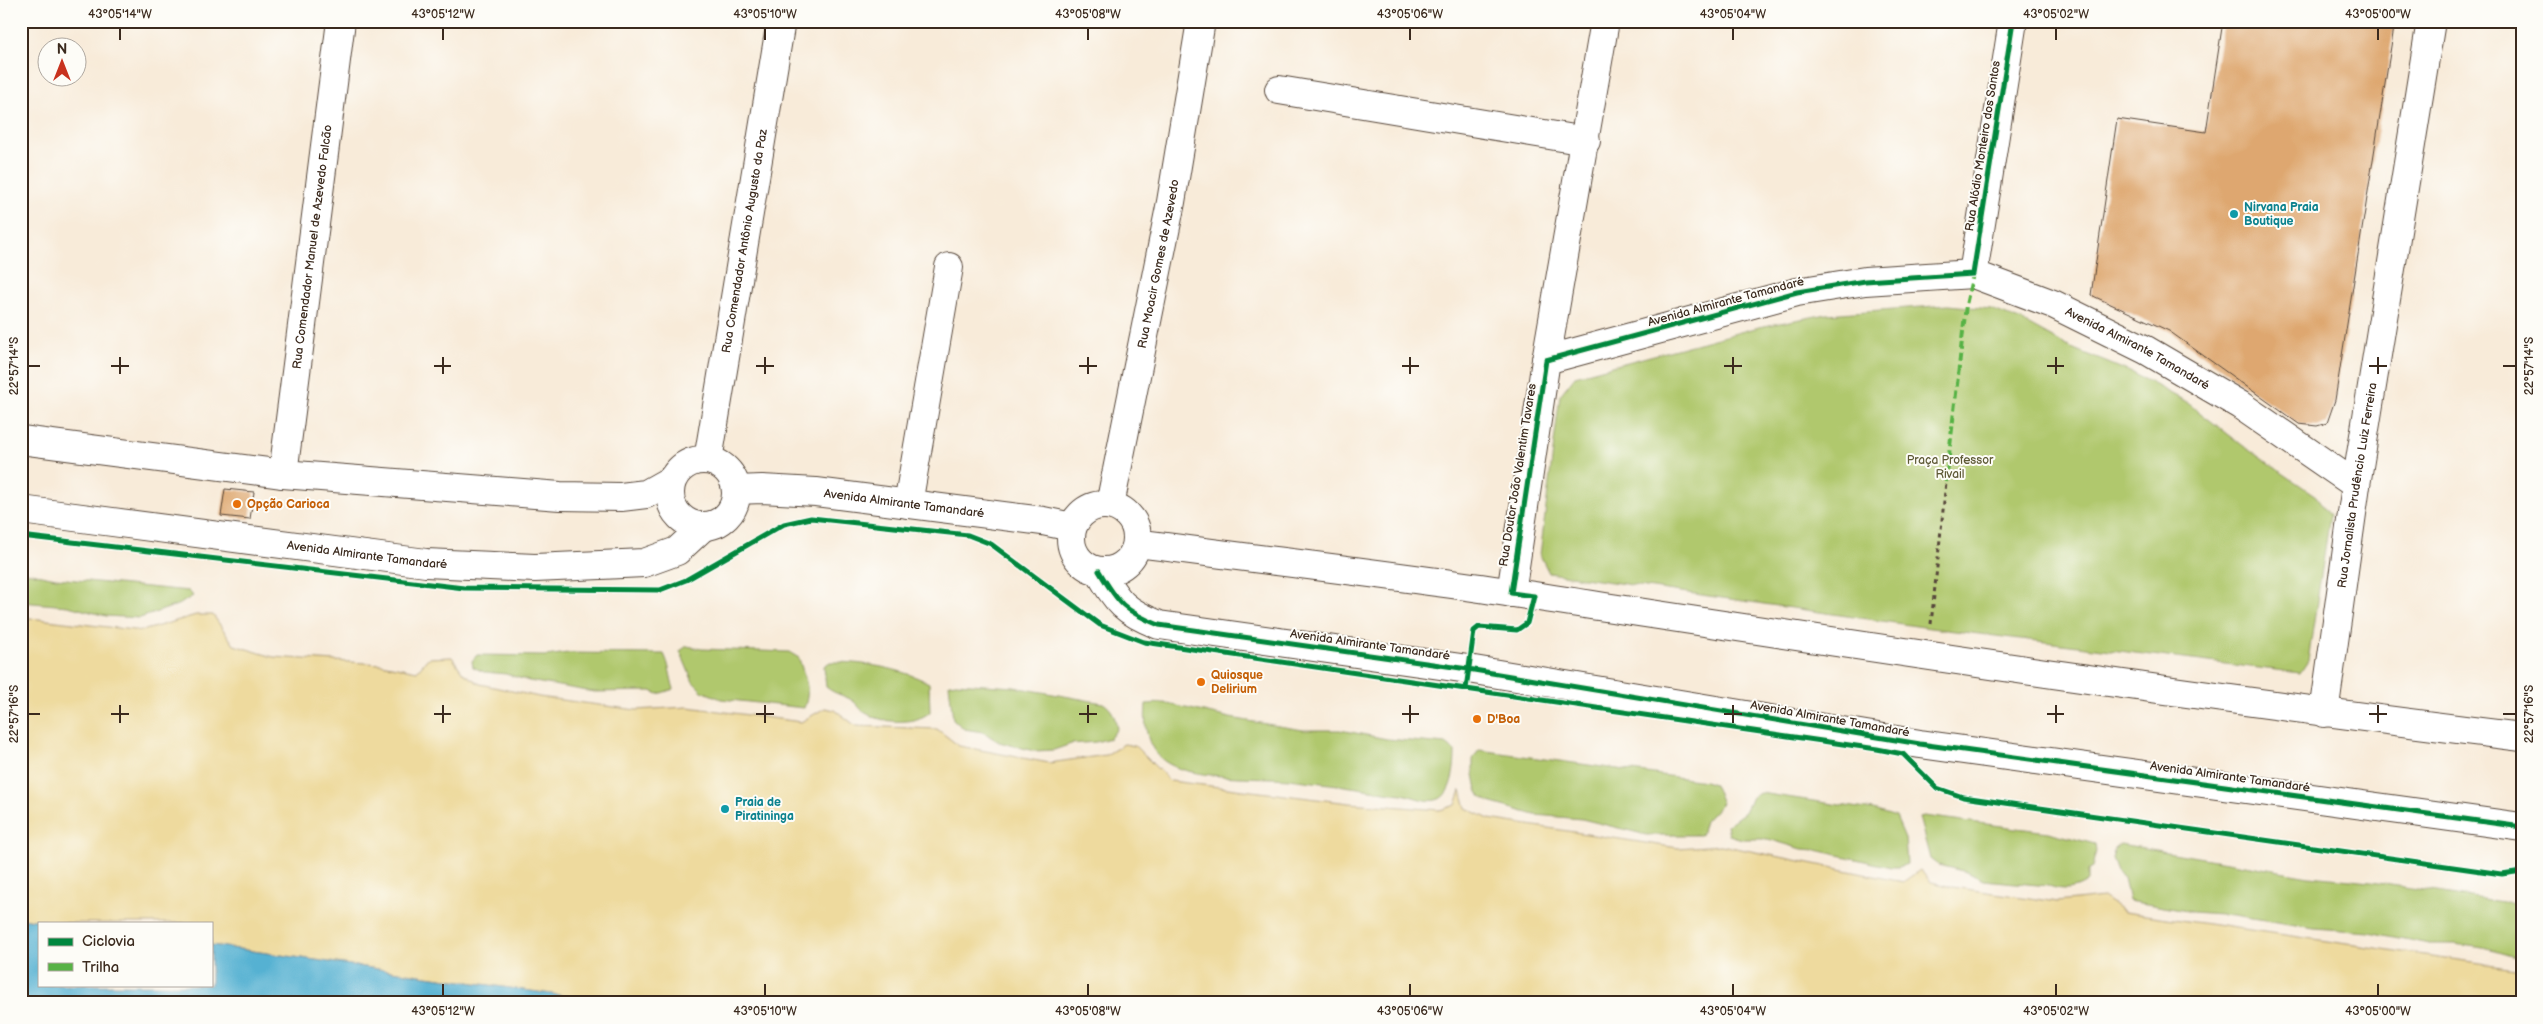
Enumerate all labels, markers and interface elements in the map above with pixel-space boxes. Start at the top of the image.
text: 43°05'14"W [88,7,152,22]
text: 43°05'12"W [411,7,475,22]
text: 43°05'10"W [733,7,797,22]
text: 43°05'08"W [1055,7,1121,22]
text: 43°05'06"W [1377,7,1443,22]
text: 43°05'04"W [1700,7,1766,22]
text: 43°05'02"W [2023,7,2089,22]
text: 43°05'00"W [2345,7,2411,22]
north arrow [38,38,88,88]
text: N [57,41,67,58]
street label: Rua Alódio Monteiro dos Santos [1962,60,2004,232]
street label: Rua Comendador Manuel de Azevedo Falcão [289,124,335,370]
street label: Rua Comendador Antônio Augusto da Paz [718,128,770,354]
street label: Rua Moacir Gomes de Azevedo [1134,178,1182,350]
place label: Nirvana Praia Boutique [2244,200,2319,229]
marker: Nirvana Praia Boutique [2228,208,2240,220]
street label: Avenida Almirante Tamandaré [1646,274,1806,330]
street label: Avenida Almirante Tamandaré [2063,304,2212,393]
text: 22°57'14"S [7,337,22,395]
text: 22°57'14"S [2522,337,2537,395]
street label: Rua Jornalista Prudêncio Luiz Ferreira [2334,381,2380,589]
street label: Rua Doutor João Valentim Tavares [1496,382,1540,568]
park label: Praça Professor Rivail [1907,453,1994,482]
street label: Avenida Almirante Tamandaré [823,486,985,521]
place label: Opção Carioca [247,497,330,512]
marker: Opção Carioca [231,498,243,510]
street label: Avenida Almirante Tamandaré [286,537,448,571]
street label: Avenida Almirante Tamandaré [1289,626,1451,664]
place label: Quiosque Delirium [1211,668,1263,697]
marker: Quiosque Delirium [1195,676,1207,688]
text: 22°57'16"S [7,685,22,743]
text: 22°57'16"S [2522,685,2537,743]
street label: Avenida Almirante Tamandaré [1749,698,1911,740]
place label: D'Boa [1487,712,1520,727]
marker: D'Boa [1471,713,1483,725]
street label: Avenida Almirante Tamandaré [2149,758,2311,796]
place label: Praia de Piratininga [735,795,794,824]
marker: Praia de Piratininga [719,803,731,815]
legend [38,922,212,986]
text: Ciclovia [82,932,135,951]
text: Trilha [82,958,119,977]
text: 43°05'12"W [411,1004,475,1019]
text: 43°05'10"W [733,1004,797,1019]
text: 43°05'08"W [1055,1004,1121,1019]
text: 43°05'06"W [1377,1004,1443,1019]
text: 43°05'04"W [1700,1004,1766,1019]
text: 43°05'02"W [2023,1004,2089,1019]
text: 43°05'00"W [2345,1004,2411,1019]

